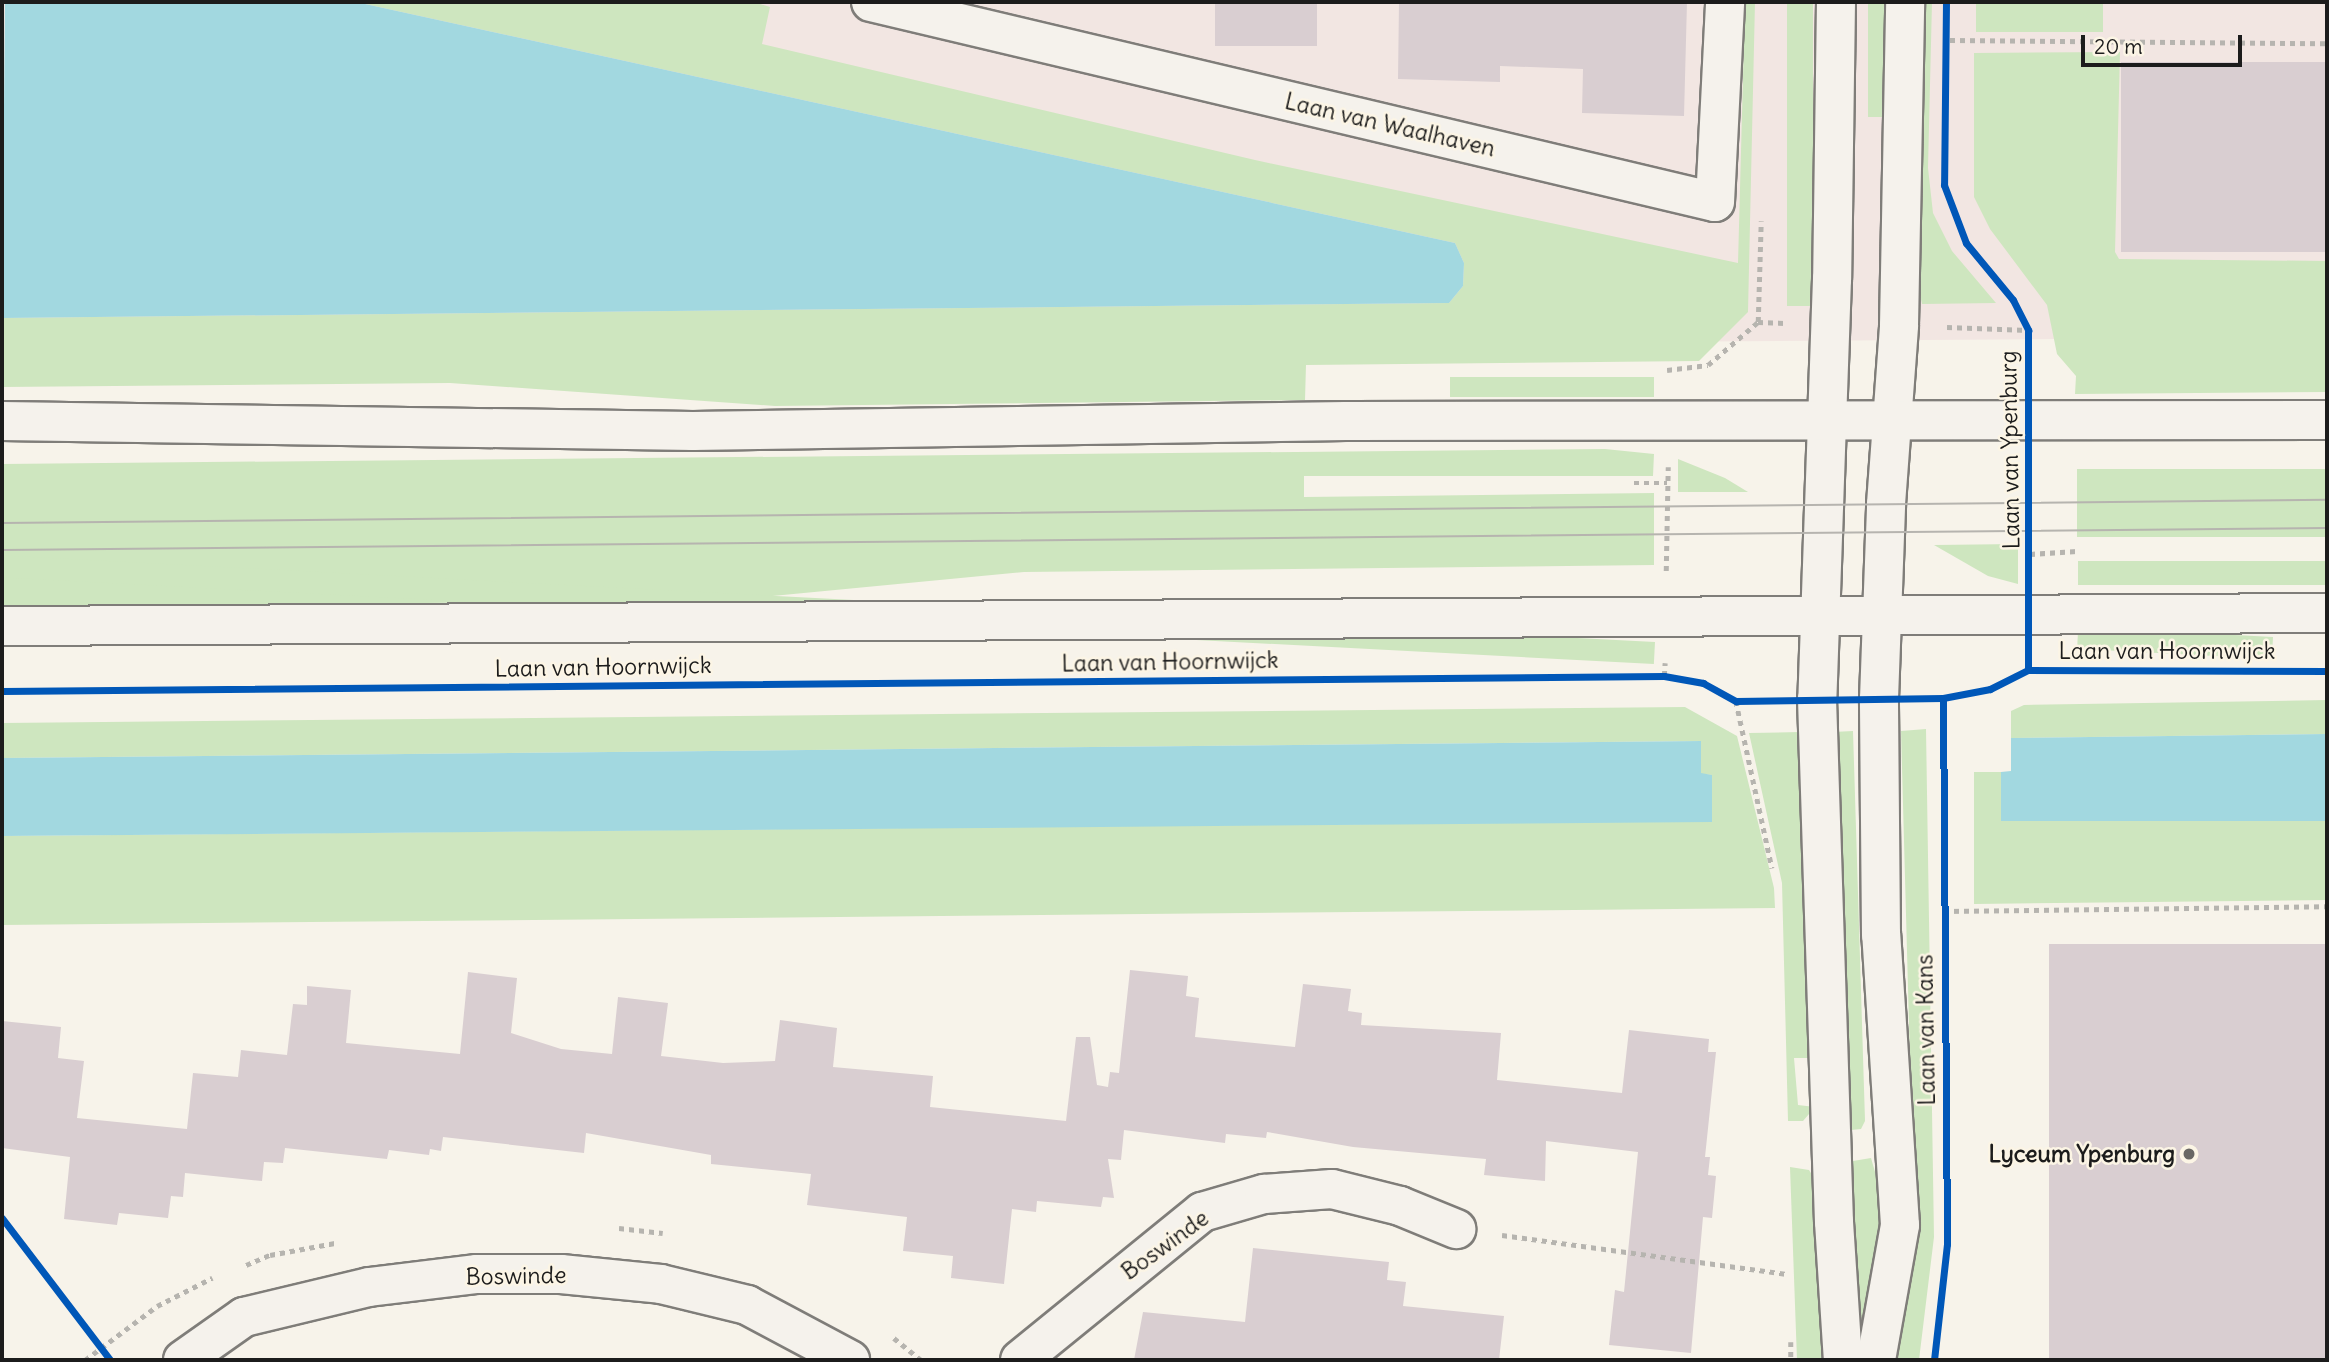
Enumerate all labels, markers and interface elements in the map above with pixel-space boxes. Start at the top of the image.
scale bar [2084,21,2245,65]
text: 20 m [2094,33,2143,60]
street label: Laan van Waalhaven [1282,87,1498,163]
street label: Laan van Ypenburg [1994,350,2026,550]
street label: Laan van Hoornwijck [2059,637,2275,665]
street label: Laan van Hoornwijck [1061,646,1279,678]
street label: Laan van Hoornwijck [494,651,712,683]
street label: Laan van Kans [1911,954,1941,1106]
place label: Lyceum Ypenburg [1988,1140,2175,1168]
marker: Lyceum Ypenburg [2181,1146,2197,1162]
street label: Boswinde [1116,1204,1214,1286]
street label: Boswinde [465,1261,567,1291]

